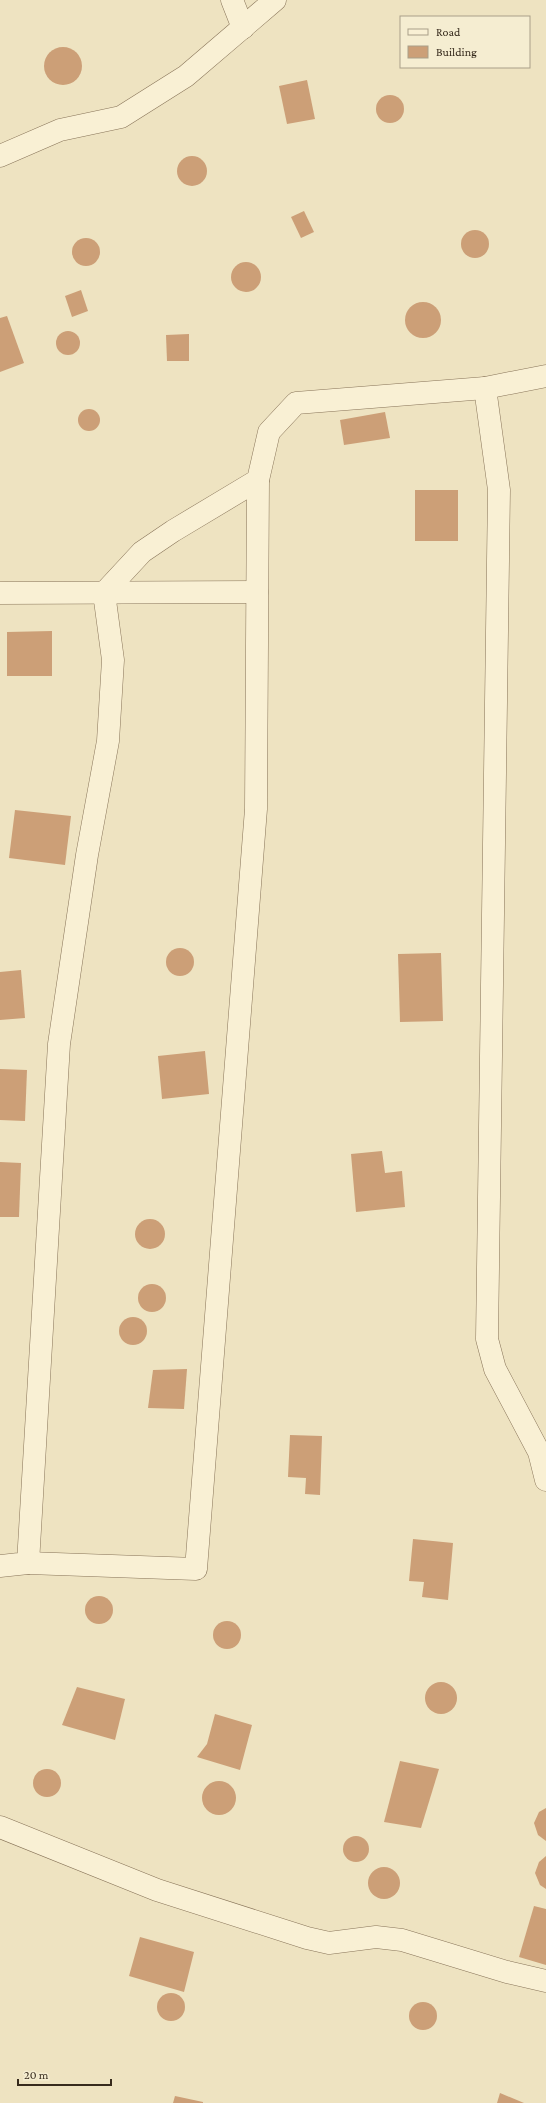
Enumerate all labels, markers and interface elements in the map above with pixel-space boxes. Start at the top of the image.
legend [400,16,530,68]
text: Road [436,25,461,39]
text: Building [436,45,477,59]
scale bar [18,2061,111,2087]
text: 20 m [24,2068,49,2082]

